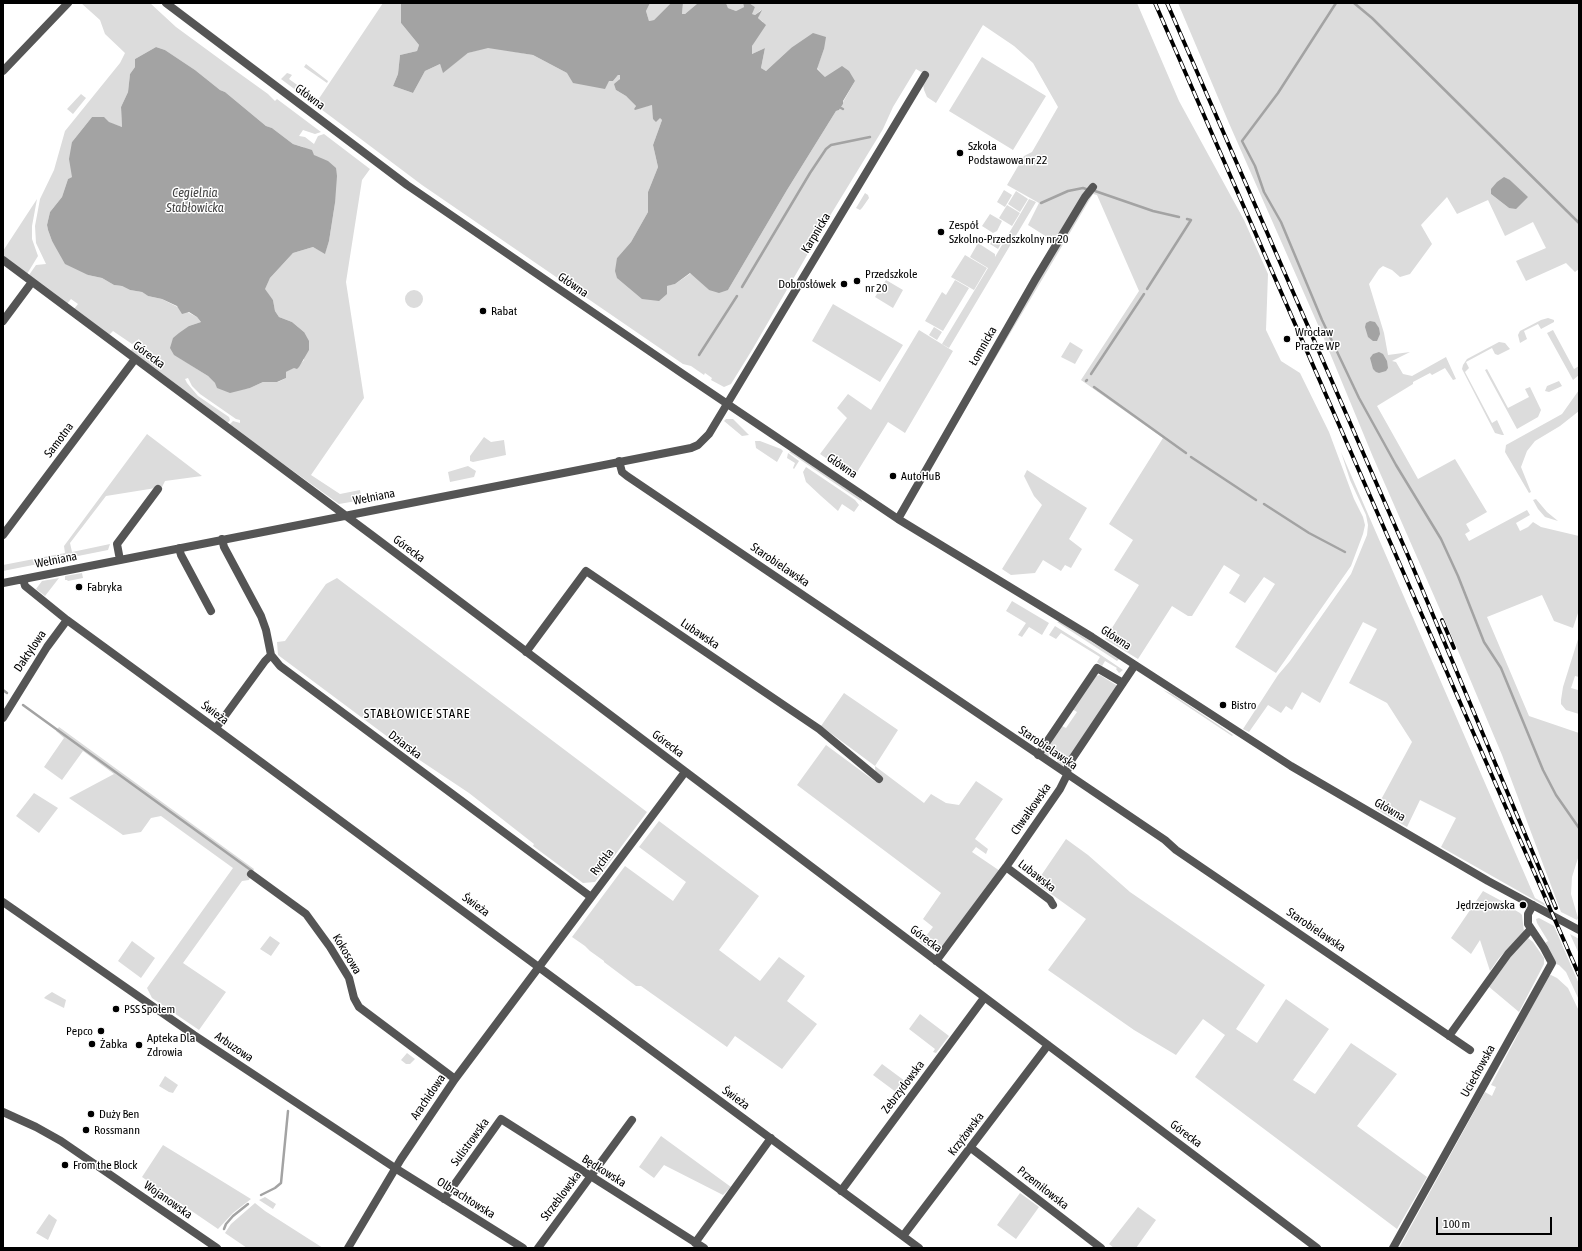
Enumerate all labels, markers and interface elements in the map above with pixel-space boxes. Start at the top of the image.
street label: Główna [292,81,328,113]
place label: Szkoła Podstawowa nr 22 [968,139,1047,167]
marker: Szkoła Podstawowa nr 22 [955,148,965,158]
water label: Cegielnia Stabłowicka [166,185,224,216]
street label: Karpnicka [798,210,834,256]
place label: Zespół Szkolno-Przedszkolny nr 20 [949,218,1068,246]
marker: Zespół Szkolno-Przedszkolny nr 20 [936,227,946,237]
place label: Przedszkole nr 20 [865,267,917,295]
street label: Główna [555,270,591,300]
marker: Przedszkole nr 20 [852,276,862,286]
place label: Dobrosłówek [778,277,836,291]
marker: Dobrosłówek [839,279,849,289]
place label: Rabat [491,304,517,318]
marker: Rabat [478,306,488,316]
street label: Łomnicka [966,324,1000,368]
place label: Wrocław Pracze WP [1295,325,1340,353]
marker: Wrocław Pracze WP [1282,334,1292,344]
street label: Górecka [130,338,168,372]
street label: Samotna [41,420,77,460]
street label: Główna [824,451,860,481]
place label: AutoHuB [901,469,940,483]
marker: AutoHuB [888,471,898,481]
street label: Wełniana [352,486,396,508]
street label: Górecka [390,532,428,566]
street label: Starobielawska [748,540,812,590]
street label: Wełniana [34,549,78,571]
place label: Fabryka [87,580,122,594]
marker: Fabryka [74,582,84,592]
street label: Lubawska [678,616,722,652]
street label: Główna [1098,623,1134,653]
street label: Daktylowa [11,627,49,675]
street label: Świeża [199,698,231,728]
place label: Bistro [1231,698,1256,712]
marker: Bistro [1218,700,1228,710]
district label: STABŁOWICE STARE [364,706,470,722]
street label: Starobielawska [1016,723,1080,773]
street label: Górecka [649,727,687,761]
street label: Dziarska [385,728,425,762]
street label: Chwałkowska [1008,780,1054,838]
street label: Główna [1372,795,1408,825]
street label: Rychła [587,846,617,878]
street label: Lubawska [1015,857,1059,895]
street label: Świeża [460,890,492,920]
place label: Jędrzejowska [1456,898,1515,912]
marker: Jędrzejowska [1518,900,1528,910]
street label: Starobielawska [1284,905,1348,955]
street label: Górecka [907,922,945,956]
street label: Kokosowa [329,931,365,977]
place label: PSS Społem [124,1002,175,1016]
marker: PSS Społem [111,1004,121,1014]
place label: Pepco [66,1024,93,1038]
marker: Pepco [96,1026,106,1036]
street label: Arbuzowa [212,1029,256,1065]
place label: Apteka Dla Zdrowia [147,1031,195,1059]
place label: Żabka [100,1037,128,1051]
marker: Żabka [87,1039,97,1049]
marker: Apteka Dla Zdrowia [134,1040,144,1050]
street label: Uciechowska [1458,1042,1498,1100]
street label: Zebrzydowska [878,1058,928,1116]
street label: Arachidowa [408,1072,448,1122]
street label: Świeża [720,1083,752,1113]
place label: Duży Ben [99,1107,139,1121]
marker: Duży Ben [86,1109,96,1119]
street label: Krzyżowska [945,1109,987,1159]
street label: Sulistrowska [448,1115,492,1169]
street label: Górecka [1167,1117,1205,1151]
place label: Rossmann [94,1123,140,1137]
marker: Rossmann [81,1125,91,1135]
street label: Będkowska [579,1152,629,1190]
place label: From the Block [73,1158,138,1172]
marker: From the Block [60,1160,70,1170]
street label: Przemiłowska [1014,1163,1072,1213]
street label: Strzeblowska [538,1168,584,1224]
street label: Olbrachtowska [434,1174,498,1222]
street label: Wojanowska [141,1178,195,1222]
scale bar [1438,1209,1554,1235]
text: 100 m [1443,1217,1470,1231]

